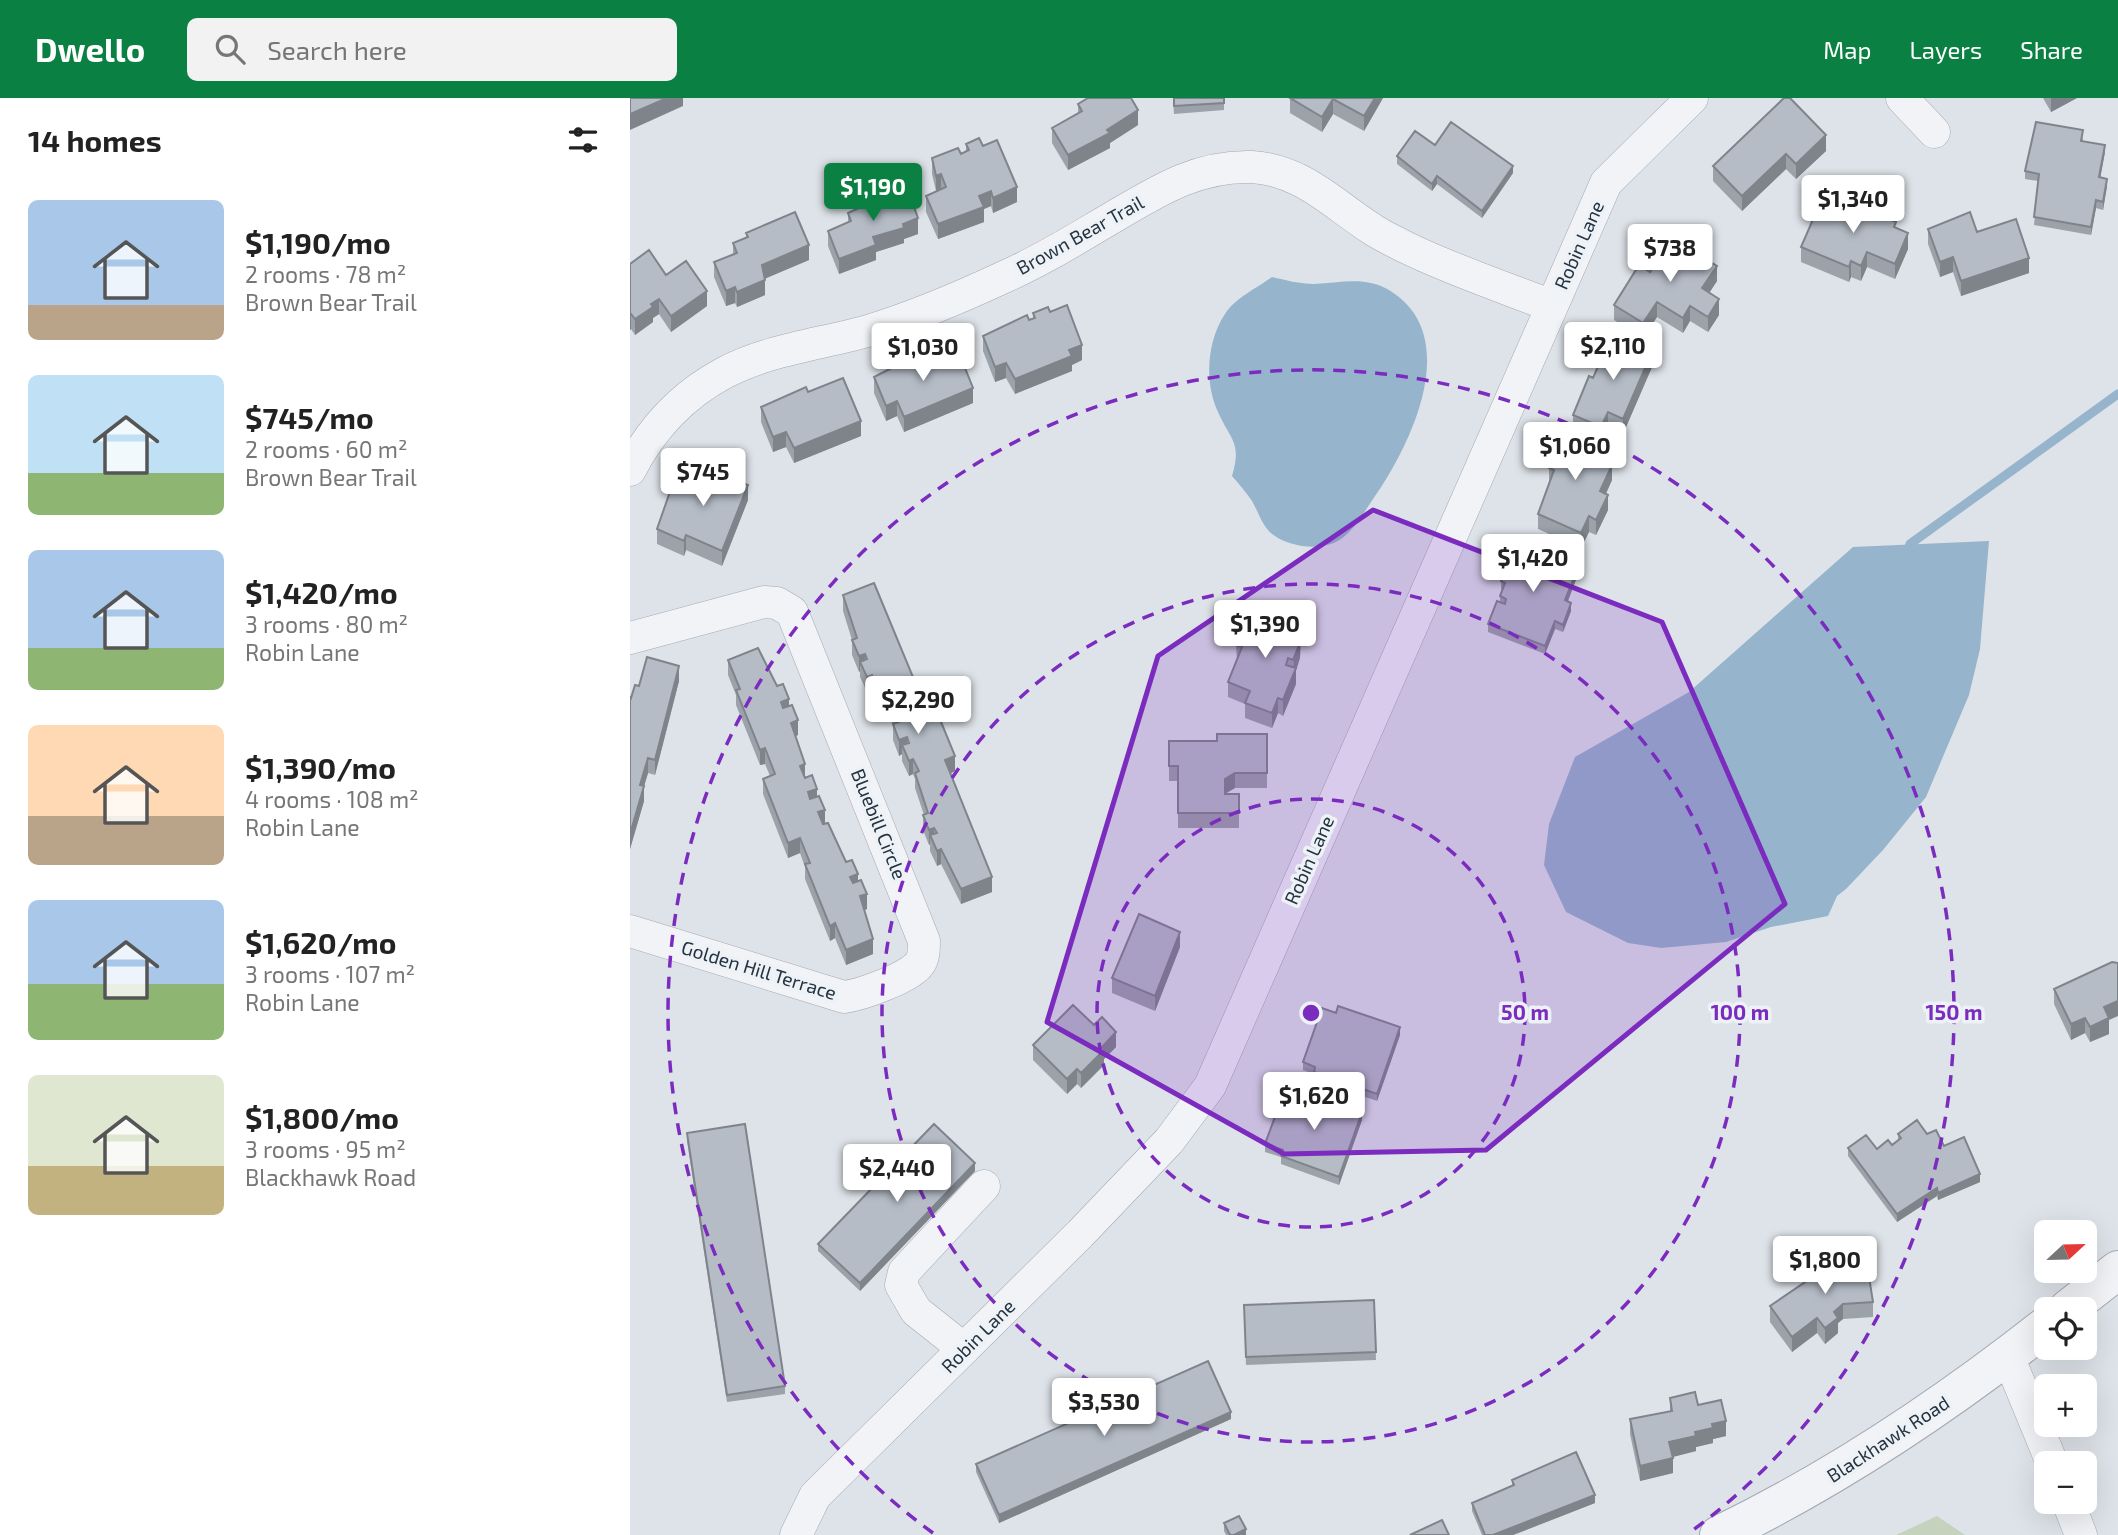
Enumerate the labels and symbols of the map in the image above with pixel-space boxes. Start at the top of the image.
pin: $1,190 [816,164,930,223]
pin: $1,340 [1796,176,1910,235]
street label: Brown Bear Trail [1012,190,1148,279]
street label: Robin Lane [1549,197,1608,293]
pin: $738 [1629,225,1711,284]
pin: $2,110 [1556,322,1670,382]
pin: $1,030 [866,324,980,383]
pin: $1,060 [1518,422,1632,482]
pin: $745 [662,448,744,508]
pin: $1,420 [1476,534,1590,594]
pin: $1,390 [1208,601,1322,660]
pin: $2,290 [861,676,975,736]
street label: Bluebill Circle [847,765,912,882]
street label: Robin Lane [1279,812,1338,908]
street label: Golden Hill Terrace [679,935,839,1004]
text: 50 m [1501,999,1549,1024]
text: 100 m [1711,999,1769,1024]
text: 150 m [1926,999,1982,1024]
centre of rings [1299,1001,1323,1025]
pin: $1,620 [1257,1072,1371,1132]
pin: $2,440 [840,1144,954,1204]
north arrow [2034,1220,2096,1283]
pin: $1,800 [1768,1236,1882,1296]
street label: Robin Lane [936,1294,1019,1377]
pin: $3,530 [1047,1378,1161,1438]
street label: Blackhawk Road [1822,1390,1953,1487]

